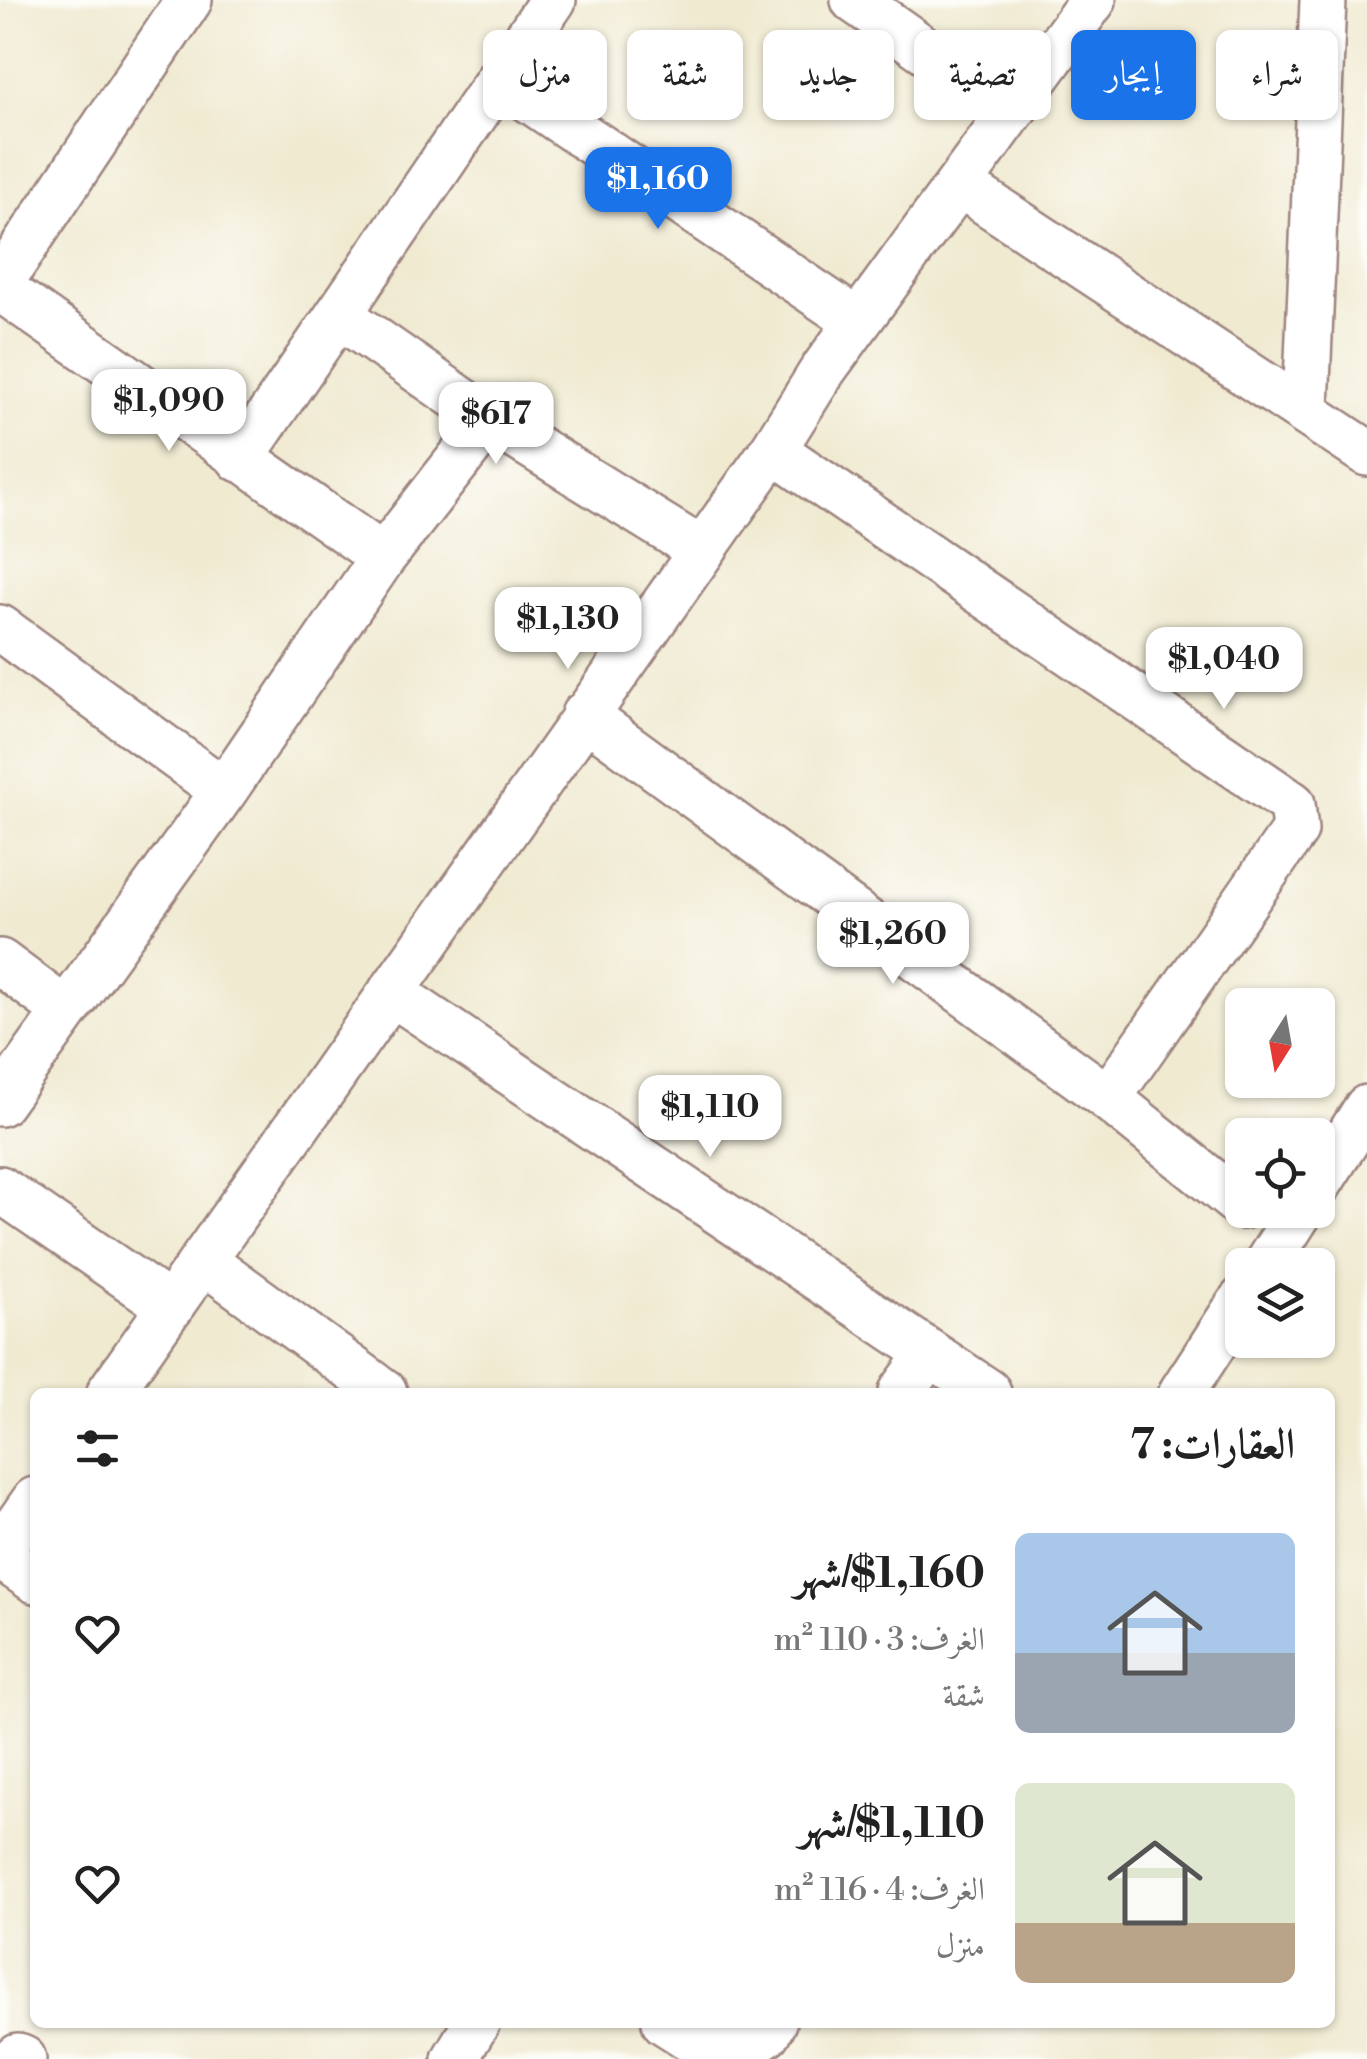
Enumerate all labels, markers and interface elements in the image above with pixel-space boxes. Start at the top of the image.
chip: منزل [483,30,607,120]
chip: شقة [627,30,743,120]
chip: جديد [763,30,894,120]
chip: تصفية [914,30,1051,120]
chip: إيجار [1071,30,1196,120]
chip: شراء [1216,30,1338,120]
pin: $1,160 [577,147,739,232]
text: $1,160 [607,159,709,199]
pin: $1,090 [88,369,250,454]
text: $1,090 [113,381,225,421]
pin: $617 [437,382,555,467]
text: $617 [461,394,531,434]
pin: $1,130 [487,587,649,672]
text: $1,130 [517,599,619,639]
pin: $1,040 [1143,627,1305,712]
text: $1,040 [1168,639,1280,679]
pin: $1,260 [812,902,974,987]
text: $1,260 [839,914,947,954]
north arrow [1225,988,1335,1098]
map controls [1225,988,1335,1358]
pin: $1,110 [629,1075,791,1160]
text: $1,110 [661,1087,759,1127]
button: locate [1225,1118,1335,1228]
button: layers [1225,1248,1335,1358]
text: العقارات: 7 [1130,1419,1295,1472]
icon: filters [70,1421,125,1476]
text: $1,160/شهر [794,1548,985,1601]
icon: home [1095,1573,1215,1693]
icon: heart [70,1606,125,1661]
text: الغرف: 3 · 110 m² [774,1620,985,1660]
text: شقة [943,1676,985,1716]
text: $1,110/شهر [799,1798,985,1851]
icon: home [1095,1823,1215,1943]
icon: heart [70,1856,125,1911]
text: الغرف: 4 · 116 m² [774,1870,985,1910]
text: منزل [936,1926,985,1966]

